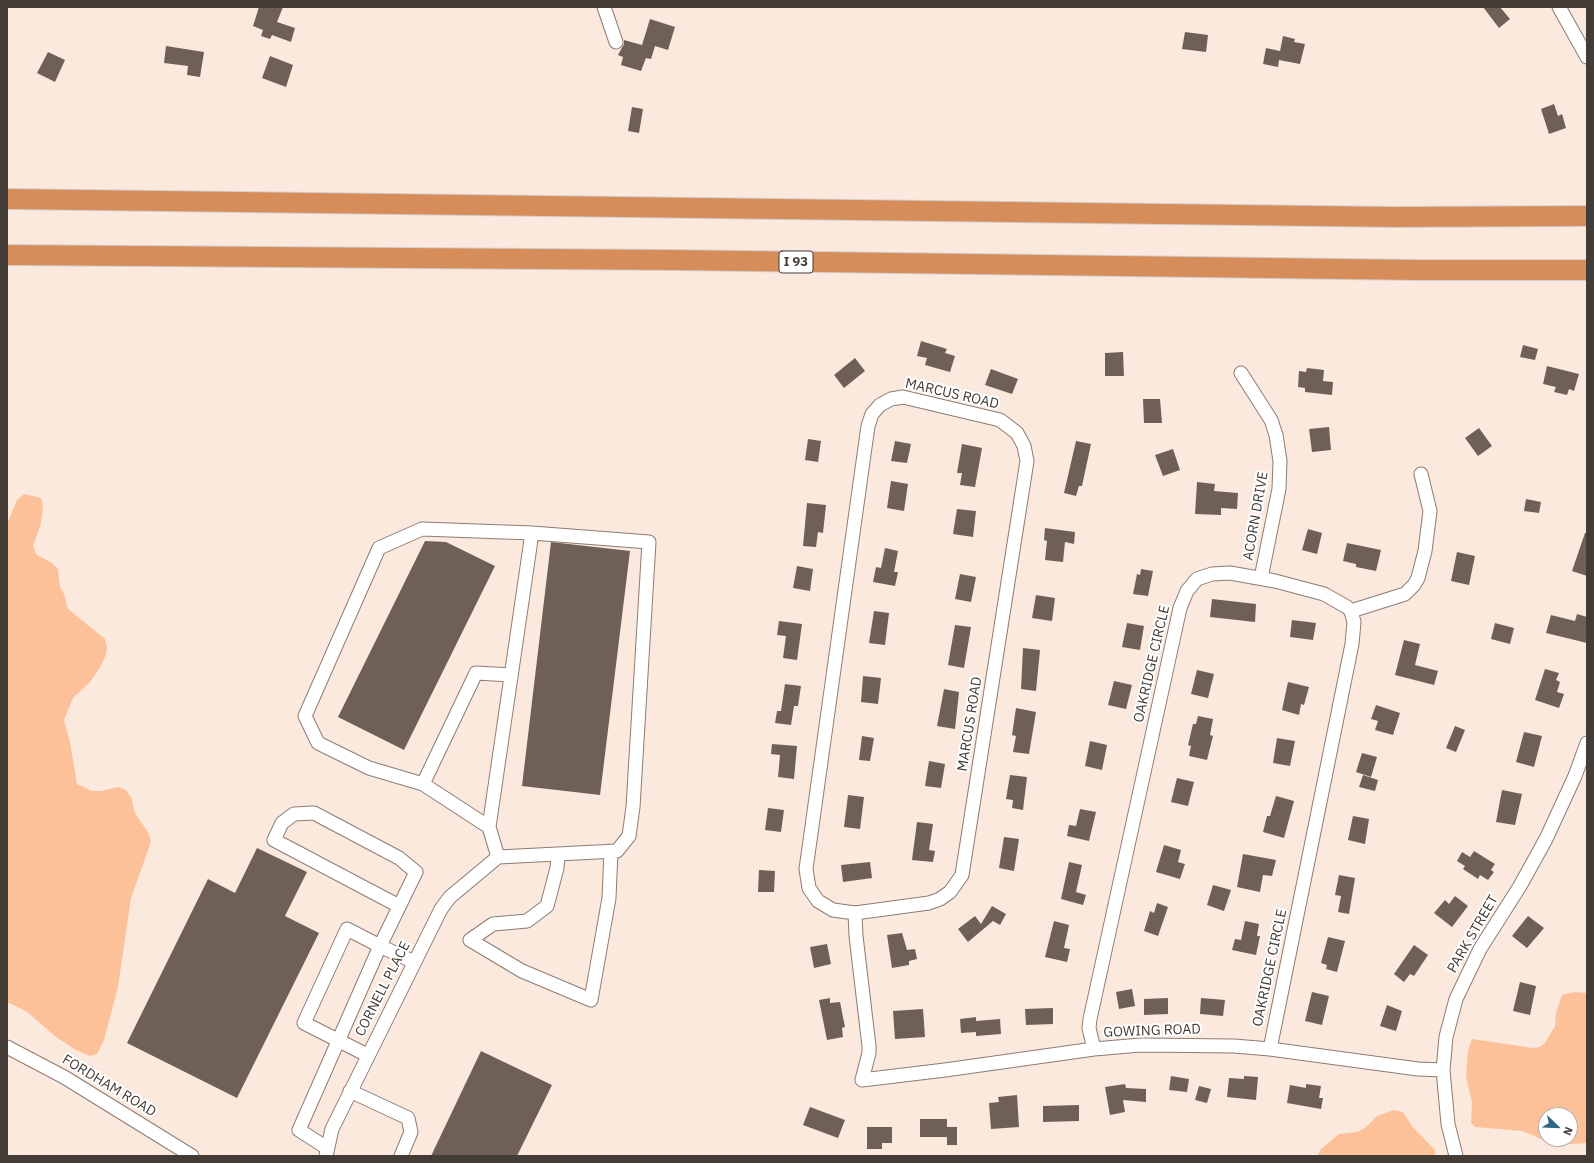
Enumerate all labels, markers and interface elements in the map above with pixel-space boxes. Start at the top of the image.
road number: I 93 [779,251,813,273]
street label: MARCUS ROAD [903,375,1001,413]
street label: ACORN DRIVE [1240,470,1272,562]
street label: OAKRIDGE CIRCLE [1130,604,1174,724]
street label: MARCUS ROAD [954,675,986,773]
street label: PARK STREET [1444,892,1502,976]
street label: OAKRIDGE CIRCLE [1249,908,1291,1028]
street label: CORNELL PLACE [352,939,414,1039]
street label: GOWING ROAD [1103,1021,1201,1041]
street label: FORDHAM ROAD [59,1051,159,1121]
north arrow [1538,1107,1578,1147]
text: N [1560,1125,1576,1138]

